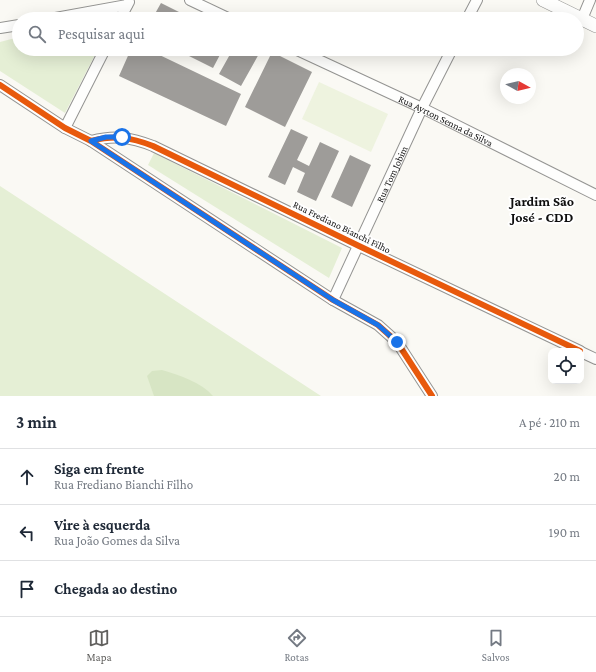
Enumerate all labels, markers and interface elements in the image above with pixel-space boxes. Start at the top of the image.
search box [12,12,584,56]
icon: search [26,23,48,45]
text: Pesquisar aqui [58,26,145,42]
north arrow [500,68,536,104]
street label: Rua Ayrton Senna da Silva [397,93,495,148]
route start [113,128,131,146]
street label: Rua Tom Jobim [374,144,409,204]
district label: Jardim São José - CDD [508,193,574,225]
street label: Rua Frediano Bianchi Filho [291,199,393,255]
route end [388,333,406,351]
map controls [548,348,584,384]
button: locate [548,348,584,384]
text: 3 min [16,413,57,432]
text: A pé · 210 m [519,415,580,430]
text: Siga em frente [54,461,144,477]
icon: ahead [16,466,38,488]
text: 20 m [554,469,580,484]
text: Rua Frediano Bianchi Filho [54,477,193,492]
text: Vire à esquerda [54,517,150,533]
icon: left [16,522,38,544]
text: 190 m [549,525,580,540]
text: Rua João Gomes da Silva [54,533,180,548]
icon: arrive [16,578,38,600]
text: Chegada ao destino [54,581,177,597]
tab: Mapa [86,627,112,663]
tab: Rotas [284,627,309,663]
tab: Salvos [482,627,510,663]

